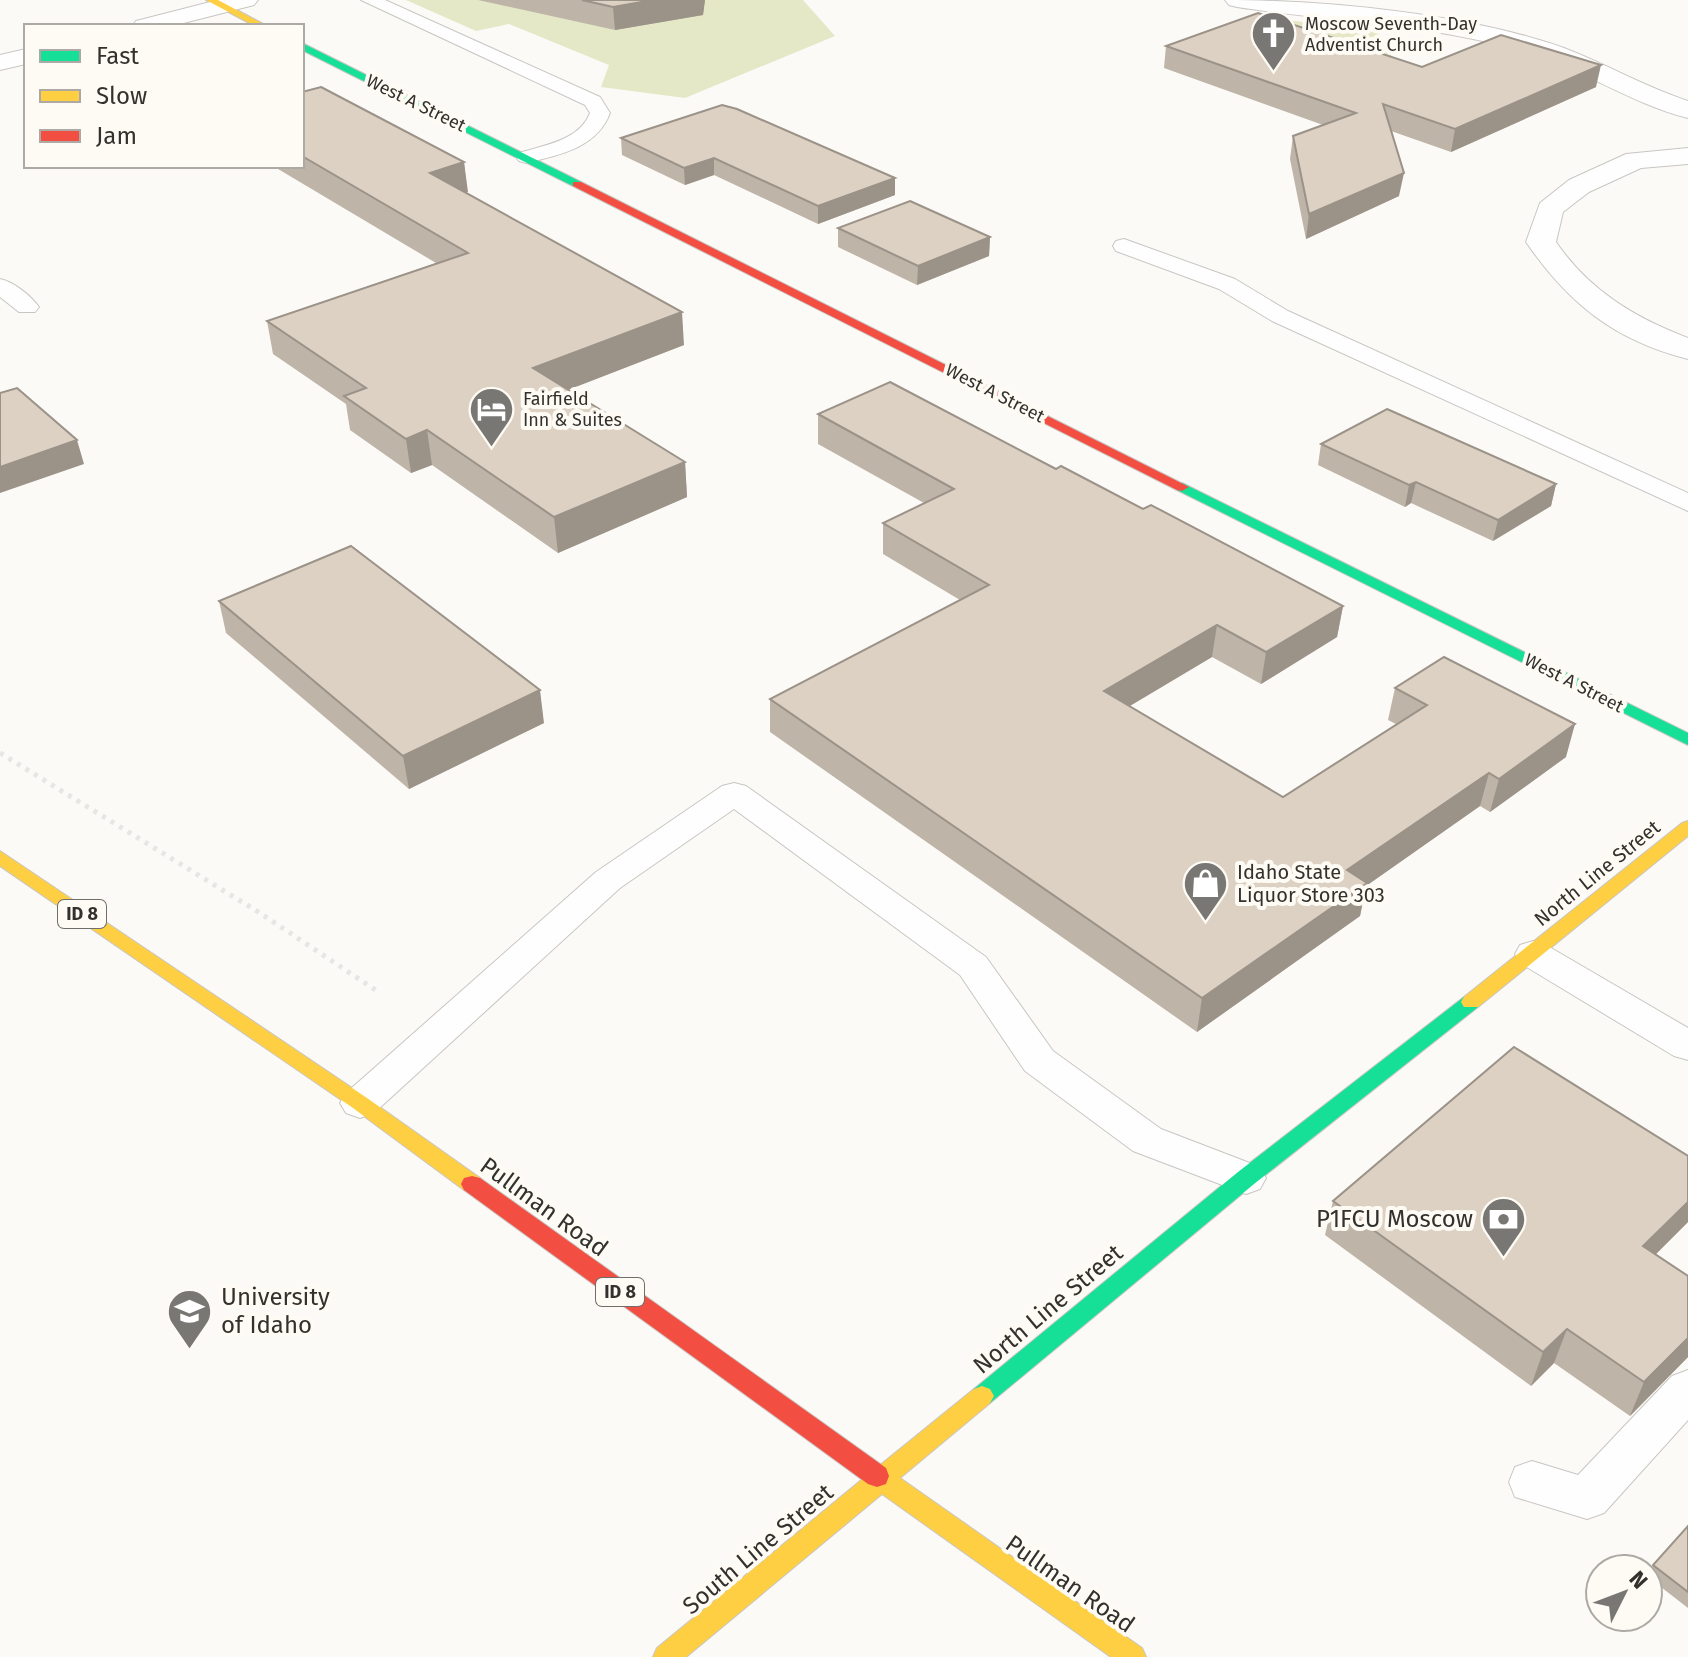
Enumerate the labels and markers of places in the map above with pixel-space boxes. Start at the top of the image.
church icon: Moscow Seventh-Day Adventist Church [1250,10,1298,73]
place label: Moscow Seventh-Day Adventist Church [1305,13,1477,56]
hotel icon: Fairfield Inn & Suites [468,385,516,448]
place label: Fairfield Inn & Suites [523,388,622,431]
shop icon: Idaho State Liquor Store 303 [1182,859,1230,922]
place label: Idaho State Liquor Store 303 [1237,860,1385,907]
bank icon: P1FCU Moscow [1480,1195,1528,1258]
place label: P1FCU Moscow [1316,1205,1473,1233]
place label: University of Idaho [221,1283,330,1339]
school or university icon: University of Idaho [166,1287,214,1350]

